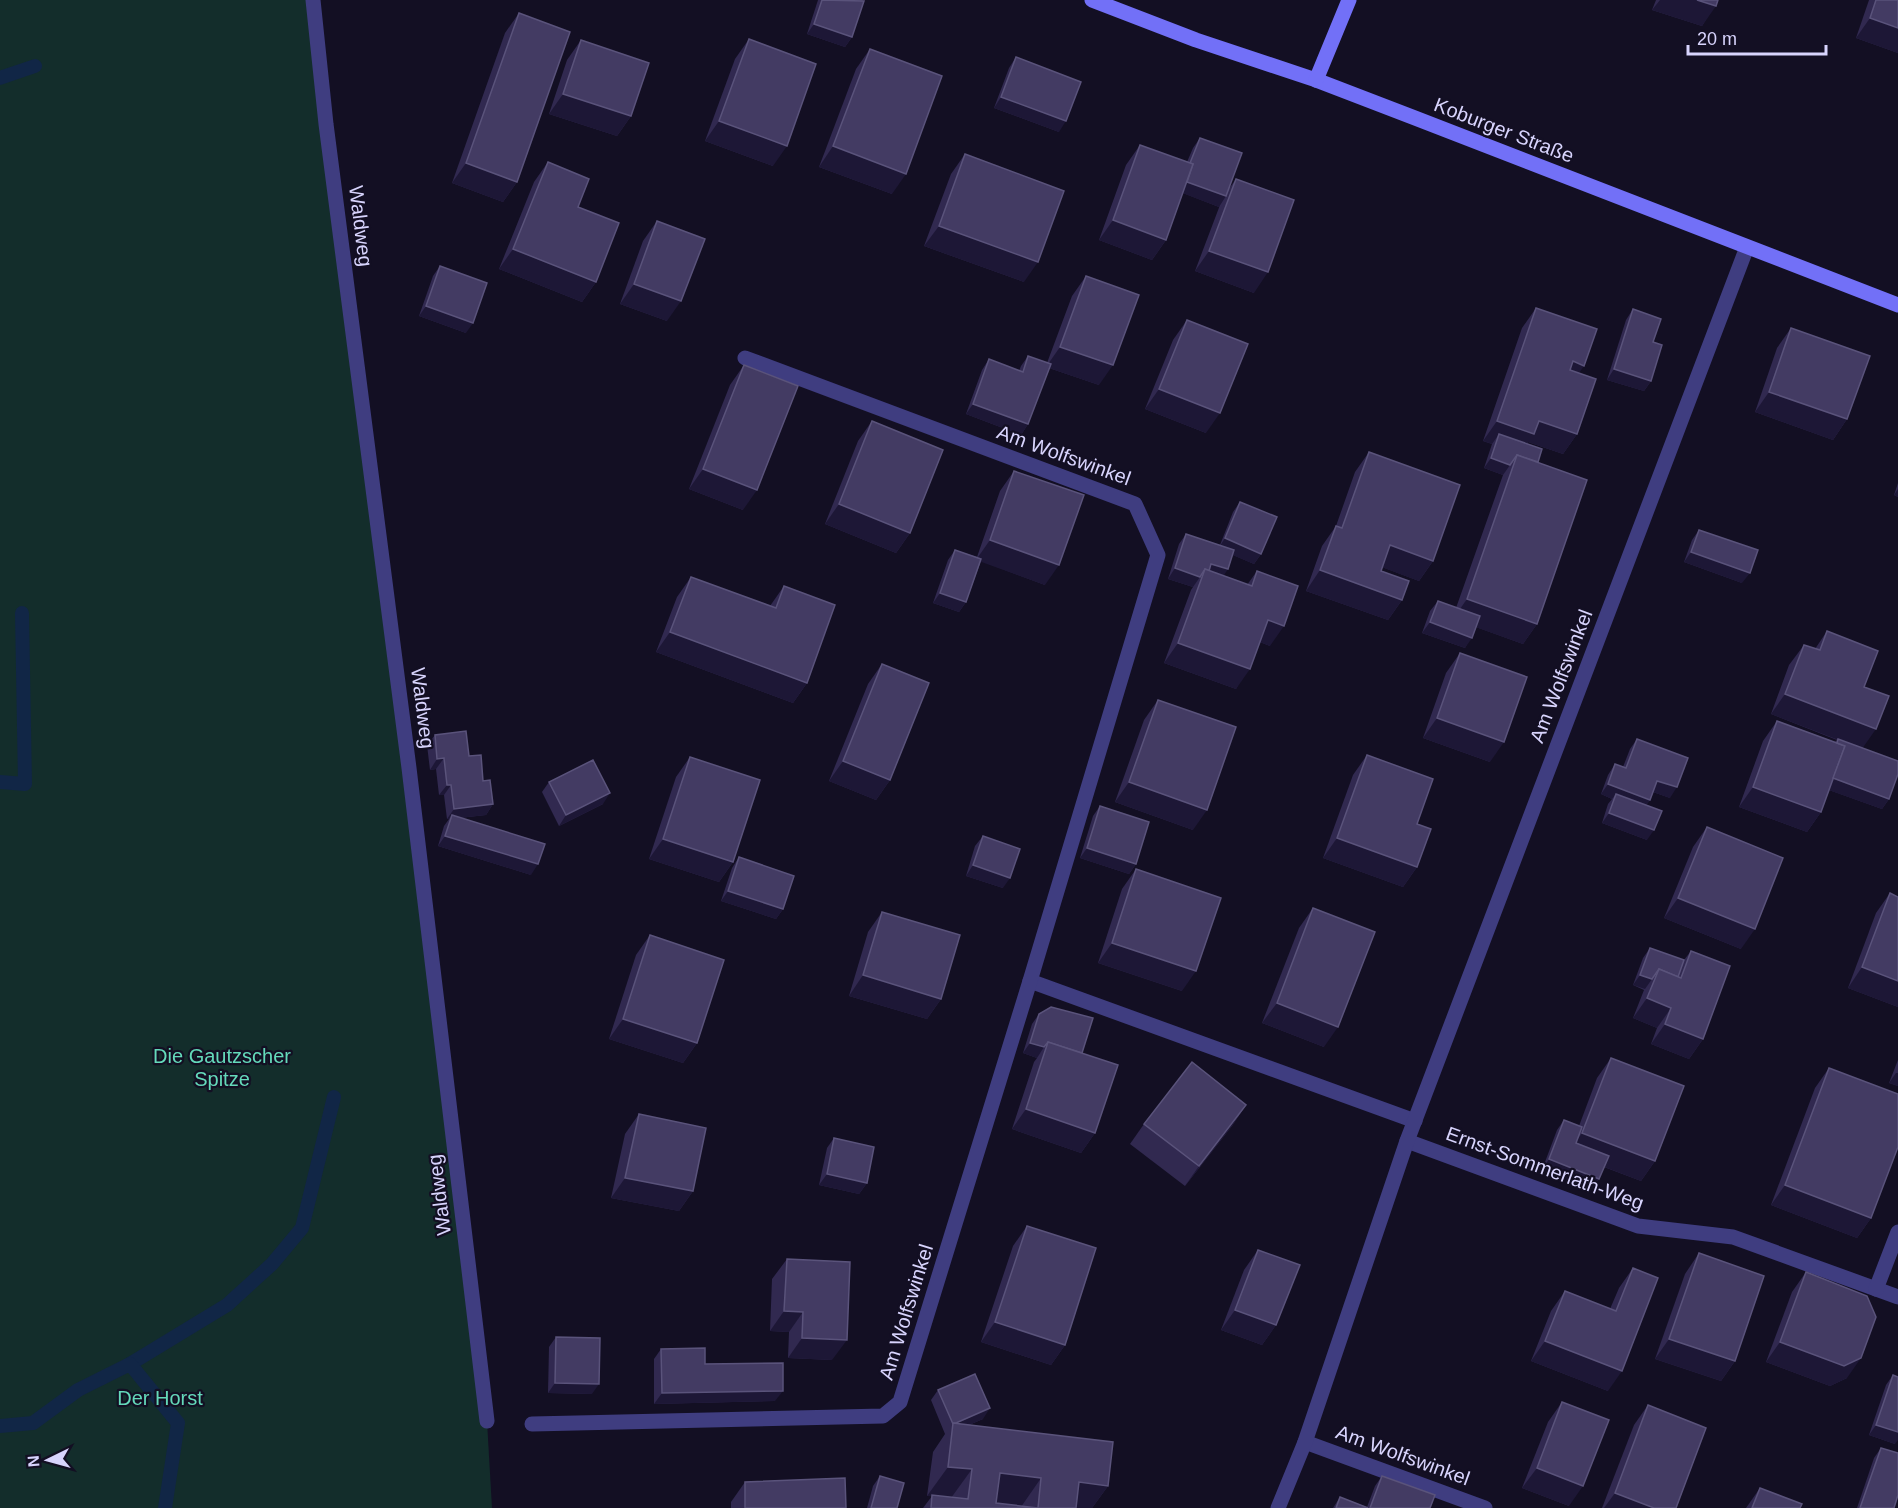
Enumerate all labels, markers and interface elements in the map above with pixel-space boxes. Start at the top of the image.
scale bar [1688,18,1826,56]
text: 20 m [1697,29,1737,49]
street label: Koburger Straße [1431,93,1577,167]
street label: Waldweg [345,184,377,268]
street label: Am Wolfswinkel [994,421,1134,489]
street label: Am Wolfswinkel [1526,606,1596,746]
street label: Waldweg [407,666,439,750]
park label: Die Gautzscher Spitze [153,1045,291,1090]
street label: Ernst-Sommerlath-Weg [1443,1122,1647,1214]
street label: Waldweg [423,1153,455,1237]
street label: Am Wolfswinkel [875,1241,937,1383]
park label: Der Horst [117,1387,203,1409]
street label: Am Wolfswinkel [1333,1421,1473,1489]
north arrow [18,1430,78,1490]
text: N [25,1455,43,1468]

